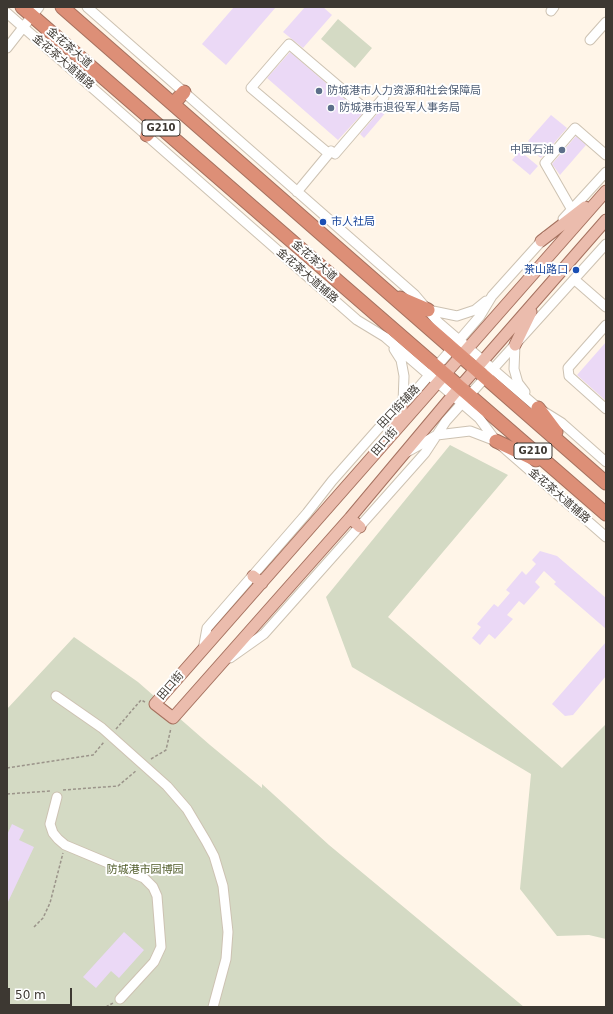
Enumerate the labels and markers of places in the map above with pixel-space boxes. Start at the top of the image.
place label: 防城港市人力资源和社会保障局 [327,84,481,98]
marker: 防城港市人力资源和社会保障局 [314,86,324,96]
place label: 防城港市退役军人事务局 [339,101,460,115]
marker: 防城港市退役军人事务局 [326,103,336,113]
place label: 中国石油 [510,143,554,157]
marker: 中国石油 [557,145,567,155]
place label: 市人社局 [331,215,375,229]
marker: 市人社局 [318,217,328,227]
place label: 茶山路口 [524,263,568,277]
marker: 茶山路口 [571,265,581,275]

